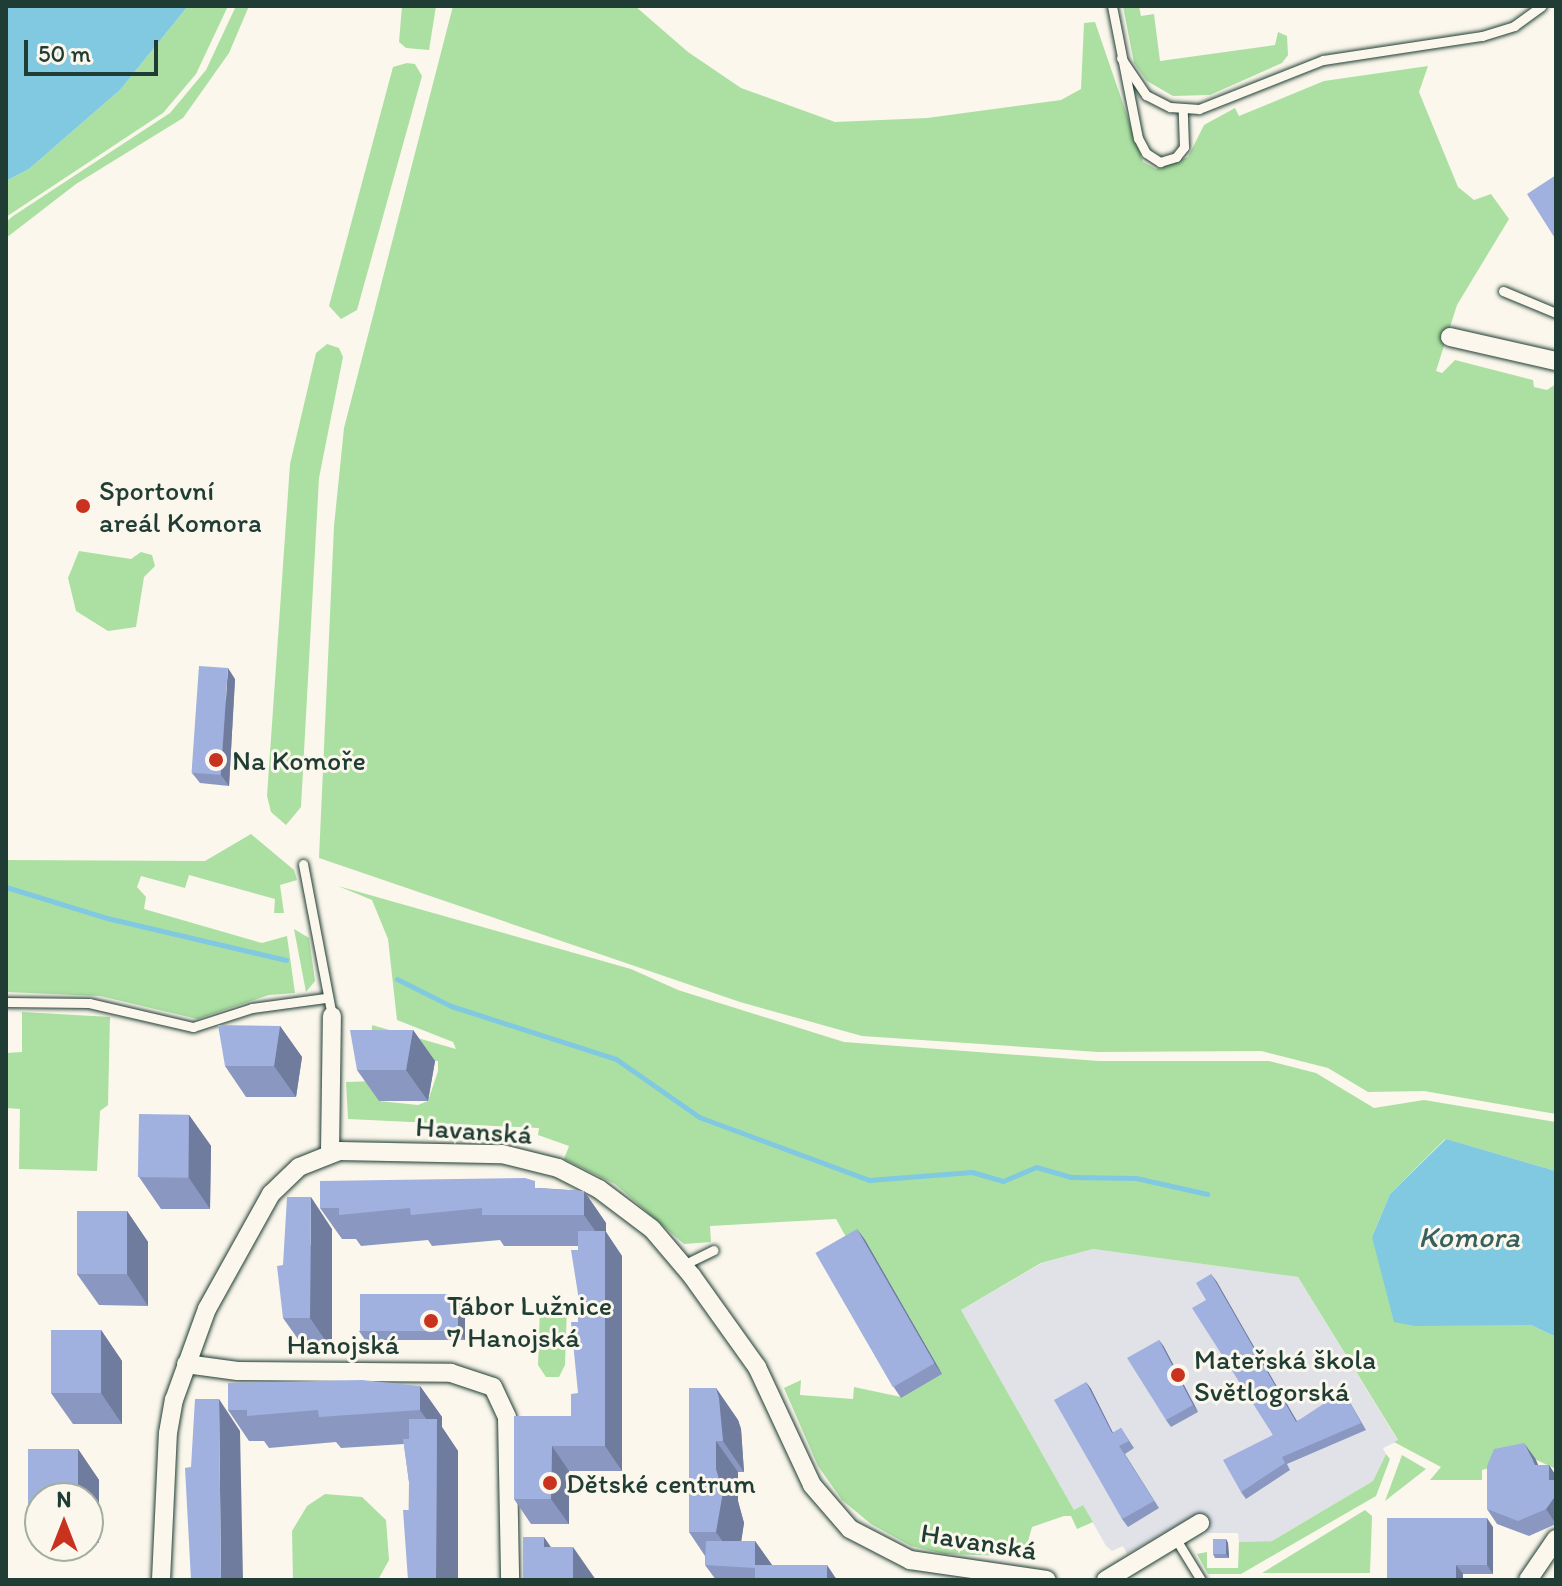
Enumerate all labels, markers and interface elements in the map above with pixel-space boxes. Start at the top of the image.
scale bar [28,24,162,74]
text: 50 m [38,39,91,68]
place label: Sportovní areál Komora [99,473,262,539]
marker: Sportovní areál Komora [74,497,92,515]
place label: Na Komoře [232,743,366,777]
marker: Na Komoře [207,751,225,769]
street label: Havanská [414,1109,534,1151]
water label: Komora [1418,1219,1520,1255]
place label: Tábor Lužnice 7 Hanojská [447,1288,612,1354]
marker: Tábor Lužnice 7 Hanojská [422,1312,440,1330]
street label: Hanojská [287,1327,399,1361]
place label: Mateřská škola Světlogorská [1194,1342,1376,1408]
marker: Mateřská škola Světlogorská [1169,1366,1187,1384]
place label: Dětské centrum [566,1466,756,1500]
marker: Dětské centrum [541,1474,559,1492]
north arrow [24,1482,104,1562]
text: N [57,1486,71,1513]
street label: Havanská [919,1515,1039,1567]

